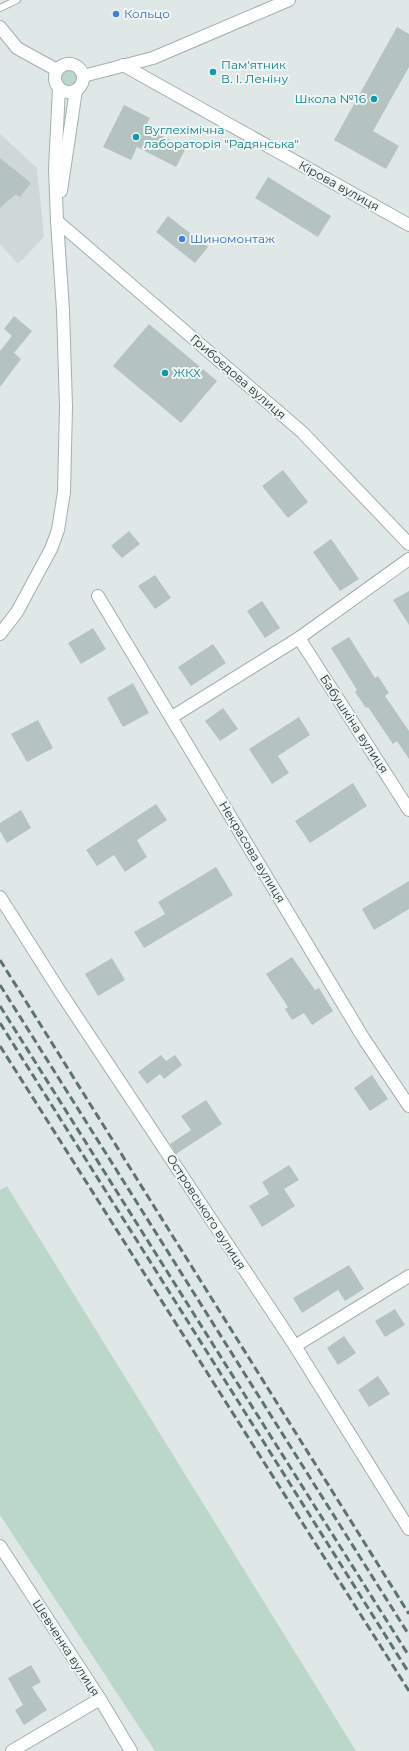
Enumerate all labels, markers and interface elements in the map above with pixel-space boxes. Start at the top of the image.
place label: Кольцо [124,6,170,21]
marker: Кольцо [111,9,121,19]
place label: Пам'ятник В. І. Леніну [221,57,288,86]
marker: Пам'ятник В. І. Леніну [208,67,218,77]
place label: Школа №16 [294,91,366,106]
marker: Школа №16 [369,94,379,104]
place label: Вуглехімічна лабораторія "Радянська" [144,122,299,151]
marker: Вуглехімічна лабораторія "Радянська" [131,132,141,142]
street label: Кірова вулиця [296,157,382,214]
place label: Шиномонтаж [190,231,275,246]
marker: Шиномонтаж [177,234,187,244]
street label: Грибоєдова вулиця [187,331,289,422]
place label: ЖКХ [173,365,201,380]
marker: ЖКХ [160,368,170,378]
street label: Бабушкіна вулиця [317,672,392,776]
street label: Некрасова вулиця [216,798,289,905]
street label: Островського вулиця [163,1151,249,1272]
street label: Шевченка вулиця [29,1596,103,1699]

